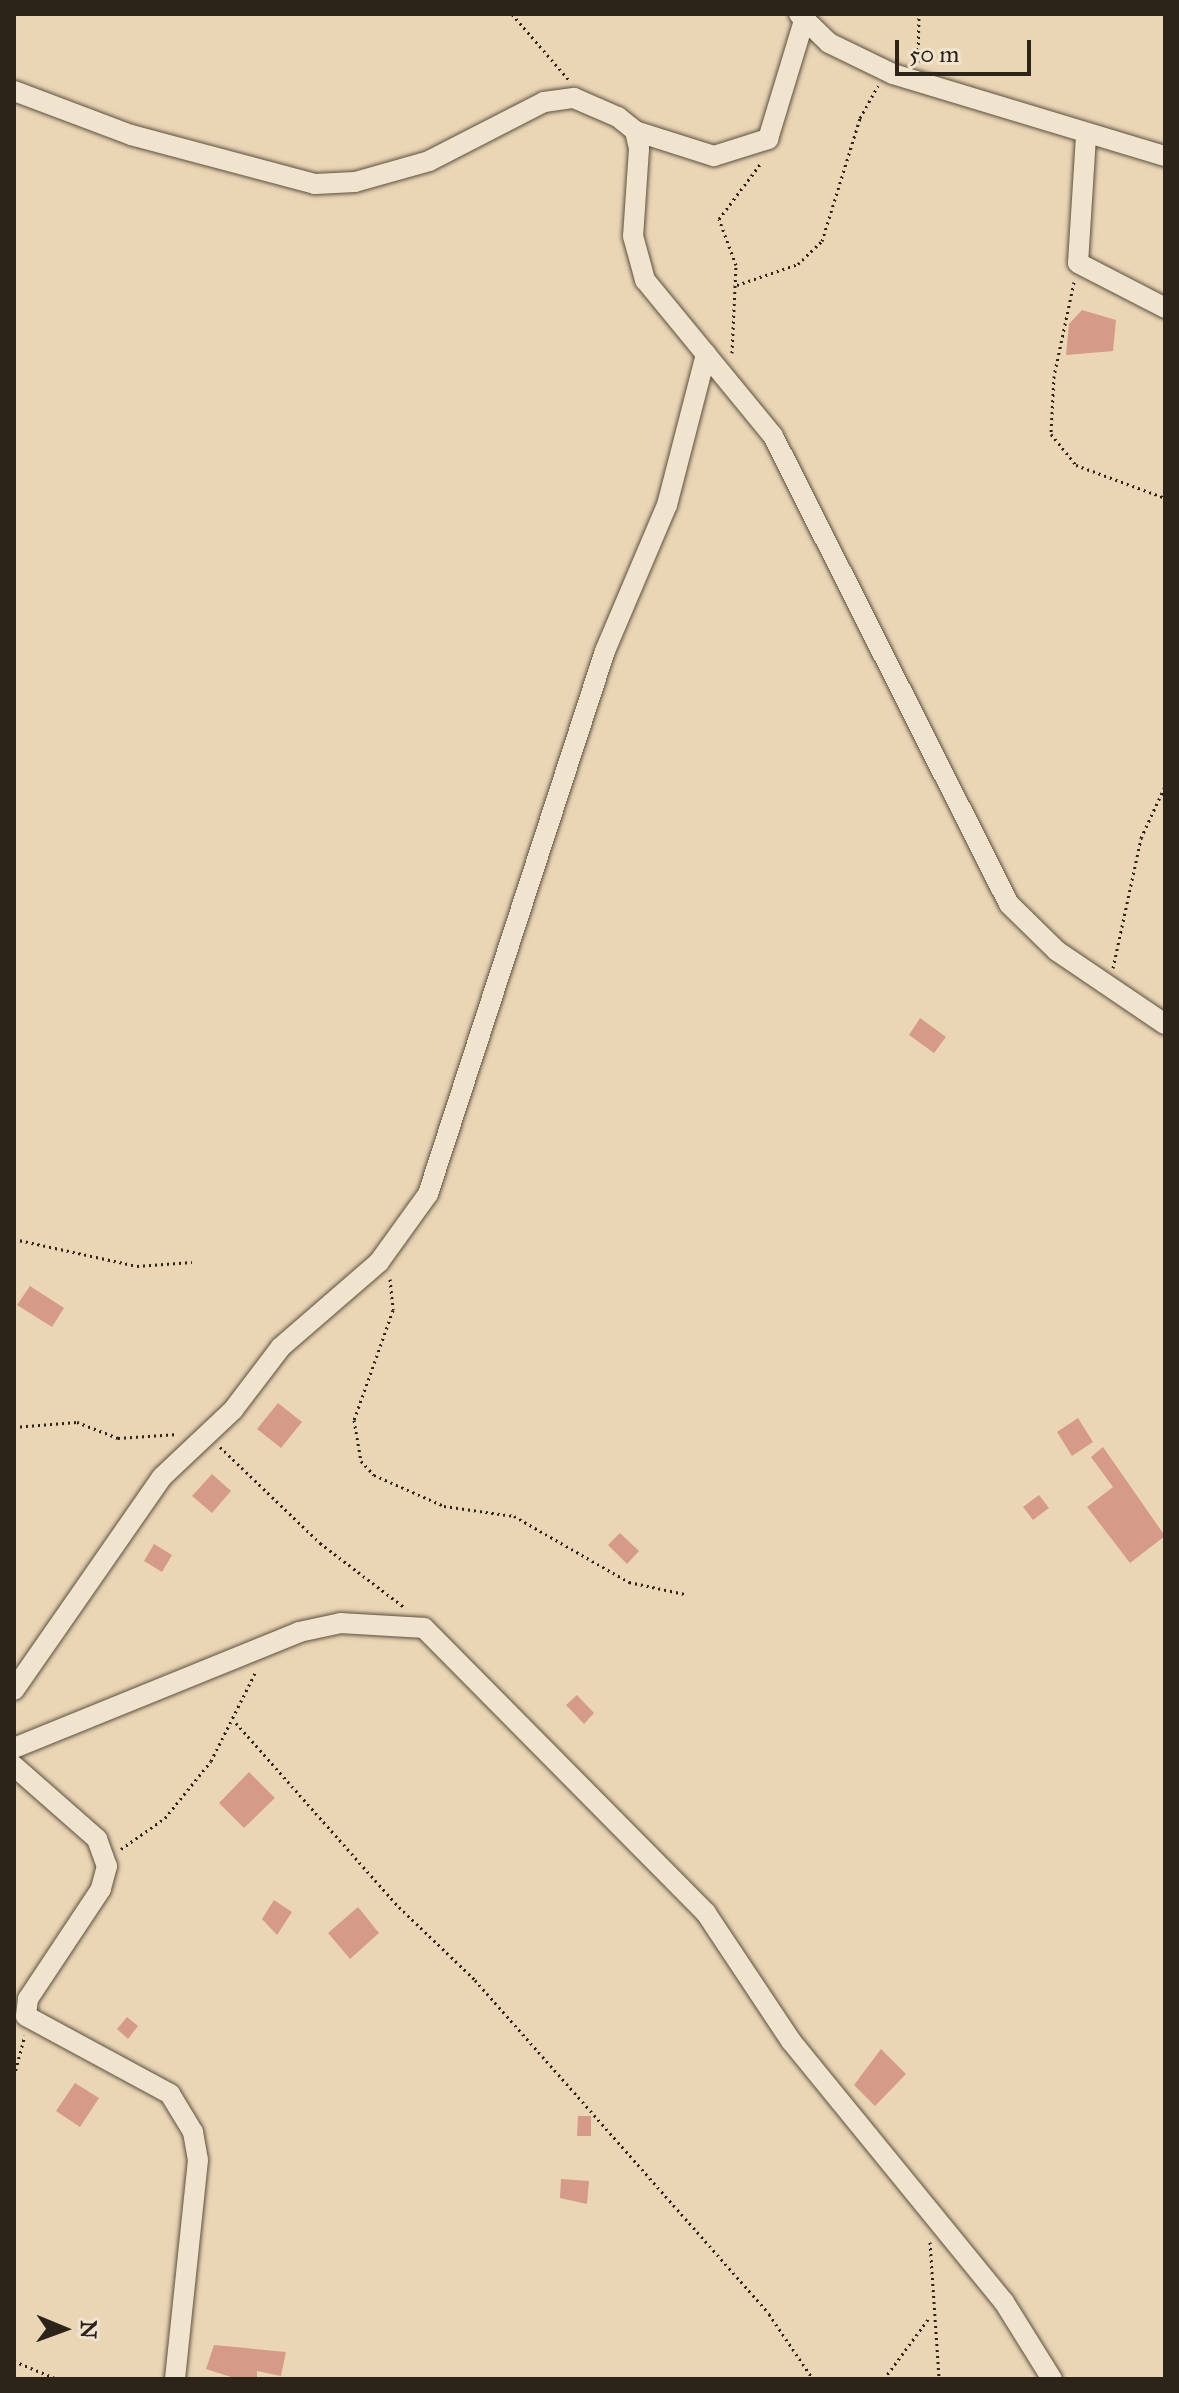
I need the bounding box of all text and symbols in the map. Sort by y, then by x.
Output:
scale bar [899,24,1035,74]
text: 50 m [909,39,959,69]
north arrow [24,2289,104,2369]
text: N [75,2320,102,2339]

